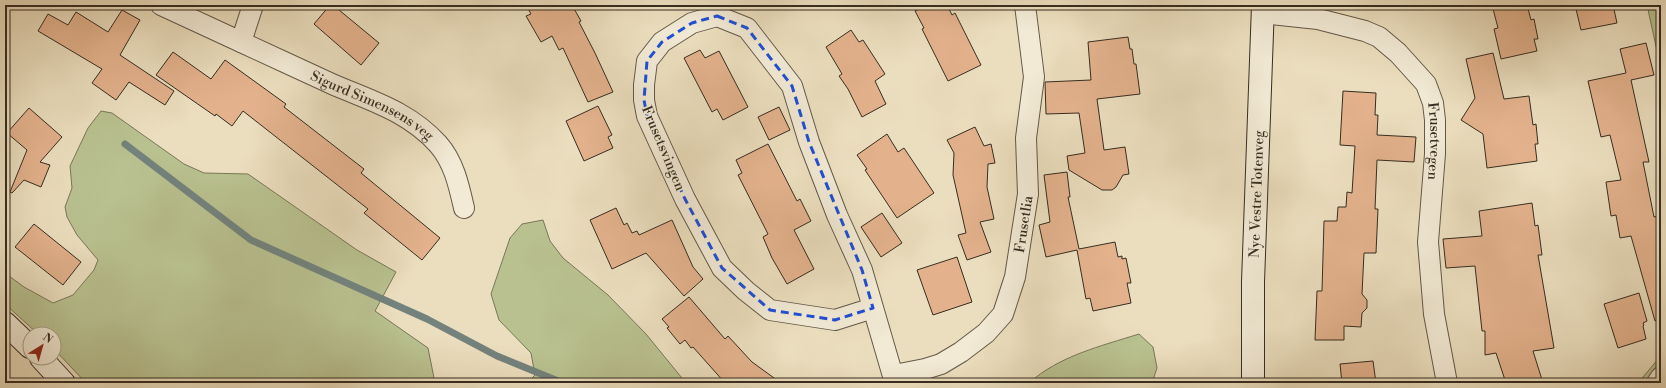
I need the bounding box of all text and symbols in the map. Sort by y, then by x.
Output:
street label: Sigurd Simensens veg [307,67,438,145]
street label: Frusetvegen [1423,101,1443,181]
street label: Frusetsvingen [637,103,689,194]
street label: Nye Vestre Totenveg [1246,129,1268,258]
street label: Frusetlia [1011,193,1038,254]
north arrow [22,326,62,366]
text: N [40,331,55,347]

